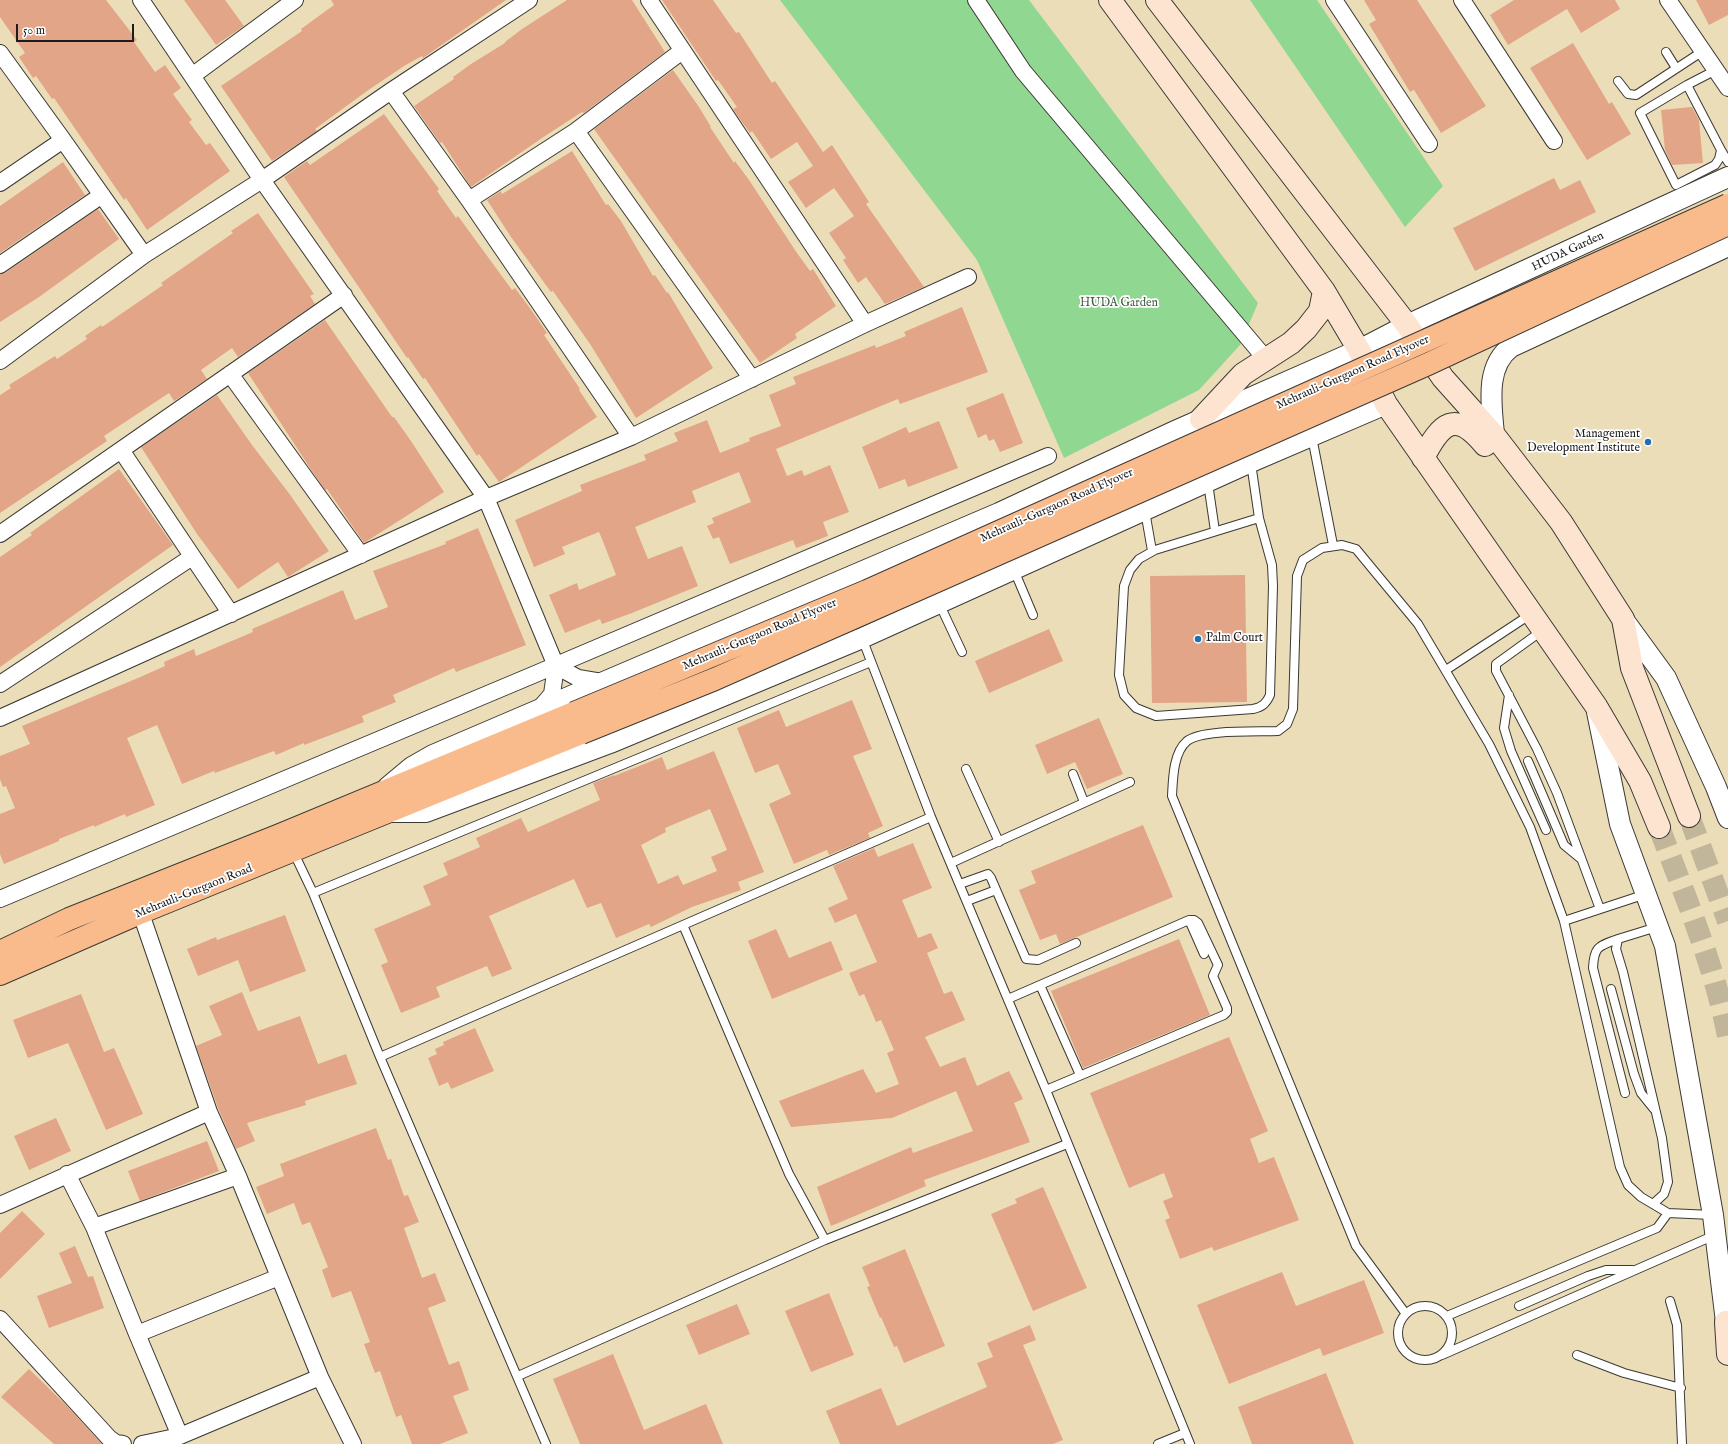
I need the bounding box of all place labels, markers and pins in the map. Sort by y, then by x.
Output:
place label: Management Development Institute [1527,428,1640,456]
marker: Management Development Institute [1643,437,1653,447]
place label: Palm Court [1206,632,1263,646]
marker: Palm Court [1193,634,1203,644]

